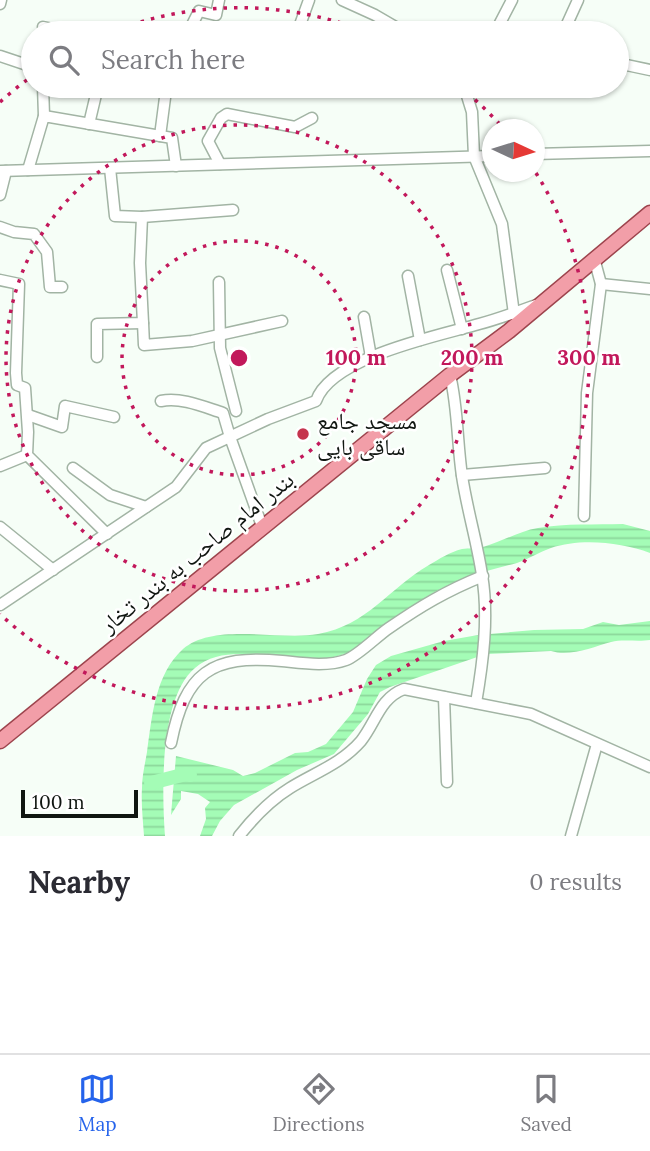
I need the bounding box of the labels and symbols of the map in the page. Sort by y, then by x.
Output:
north arrow [482,119,545,182]
text: 100 m [326,344,386,371]
text: 200 m [441,344,503,371]
text: 300 m [557,344,621,371]
centre of rings [227,346,251,370]
place label: مسجد جامع ساقی بایی [317,406,417,461]
marker: مسجد جامع ساقی بایی [295,426,311,442]
street label: بندر امام صاحب به بندر تخار [93,465,301,641]
scale bar [21,787,138,819]

